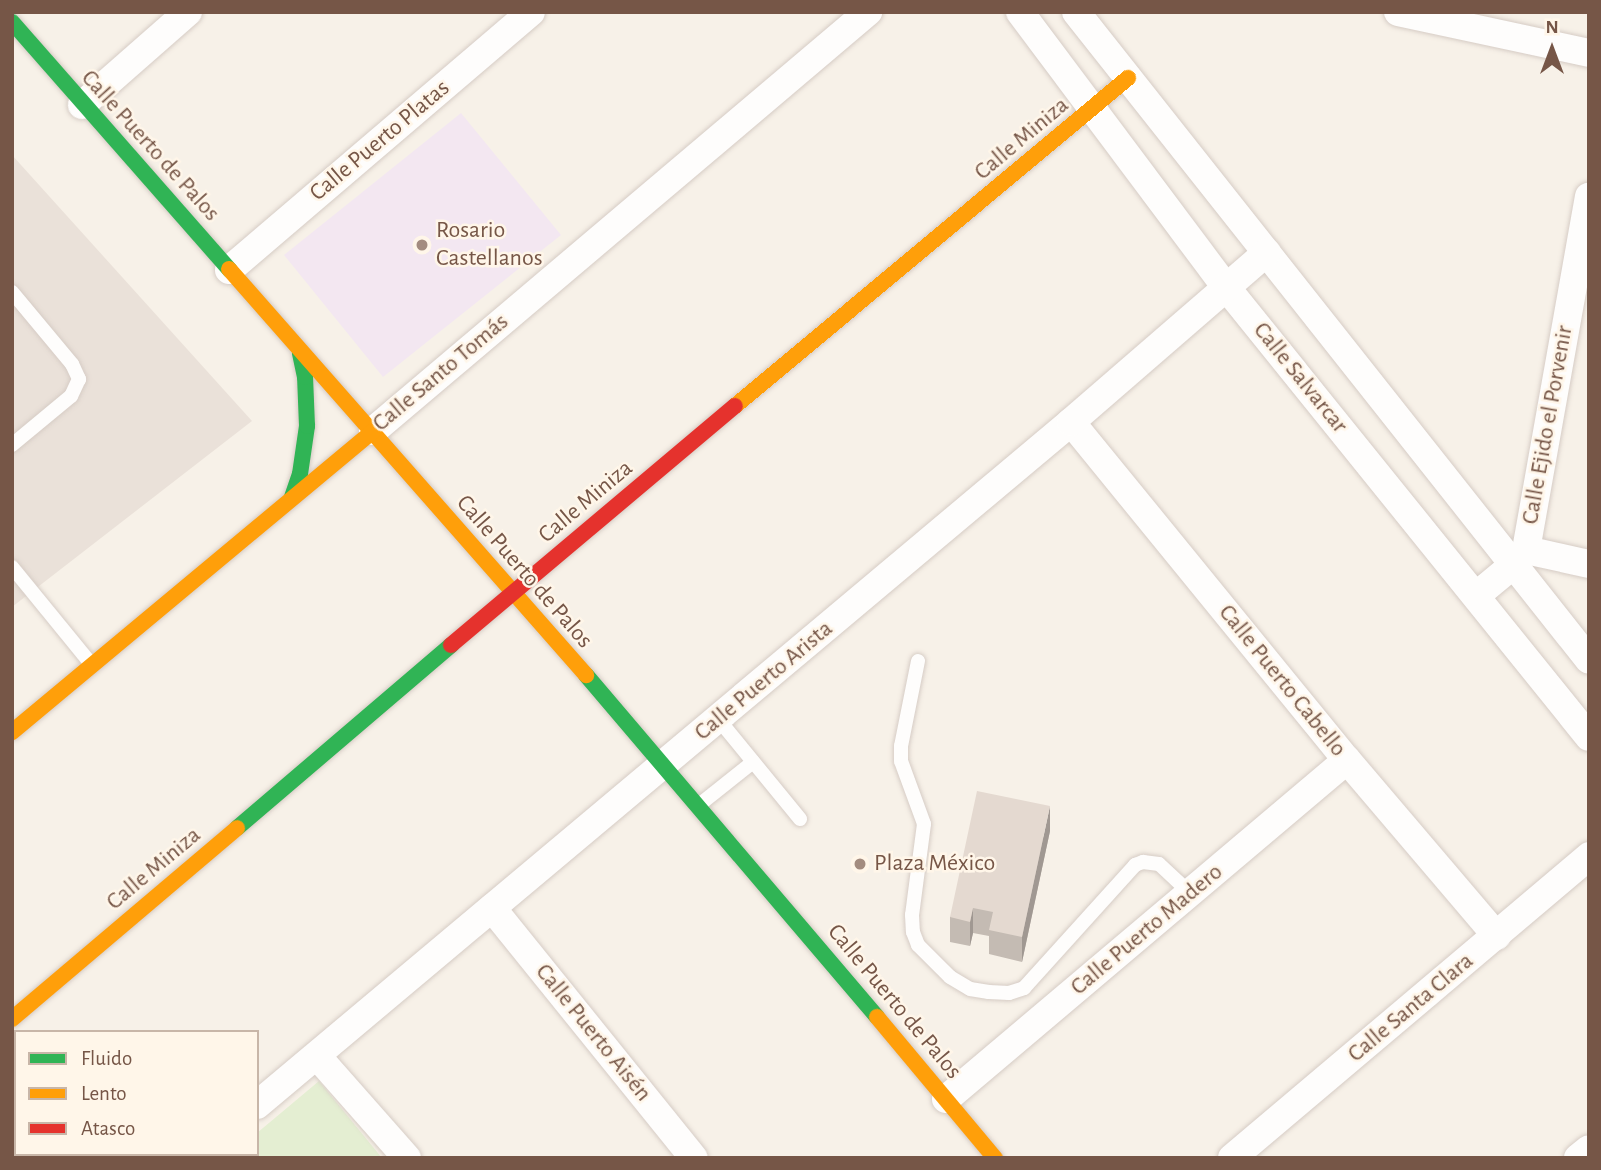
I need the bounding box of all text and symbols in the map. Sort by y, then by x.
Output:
north arrow [1517,14,1587,84]
text: N [1545,18,1559,37]
street label: Calle Puerto de Palos [75,64,225,228]
street label: Calle Puerto Platas [304,74,456,208]
street label: Calle Miniza [969,91,1075,187]
place label: Rosario Castellanos [436,217,543,273]
marker: Rosario Castellanos [414,237,430,253]
street label: Calle Santo Tomás [367,308,515,438]
street label: Calle Salvarcar [1247,317,1353,439]
street label: Calle Ejido el Porvenir [1516,323,1580,527]
street label: Calle Miniza [533,454,639,550]
street label: Calle Puerto de Palos [450,489,598,655]
street label: Calle Puerto Cabello [1212,599,1352,763]
street label: Calle Puerto Arista [689,615,839,747]
street label: Calle Miniza [101,821,207,917]
place label: Plaza México [874,850,995,878]
marker: Plaza México [852,856,868,872]
street label: Calle Puerto Madero [1065,858,1229,1002]
street label: Calle Puerto de Palos [821,919,967,1085]
street label: Calle Santa Clara [1342,947,1480,1069]
street label: Calle Puerto Aisén [529,958,657,1108]
legend [14,1030,259,1156]
text: Fluido [81,1048,132,1069]
text: Lento [81,1083,127,1104]
text: Atasco [81,1118,135,1139]

